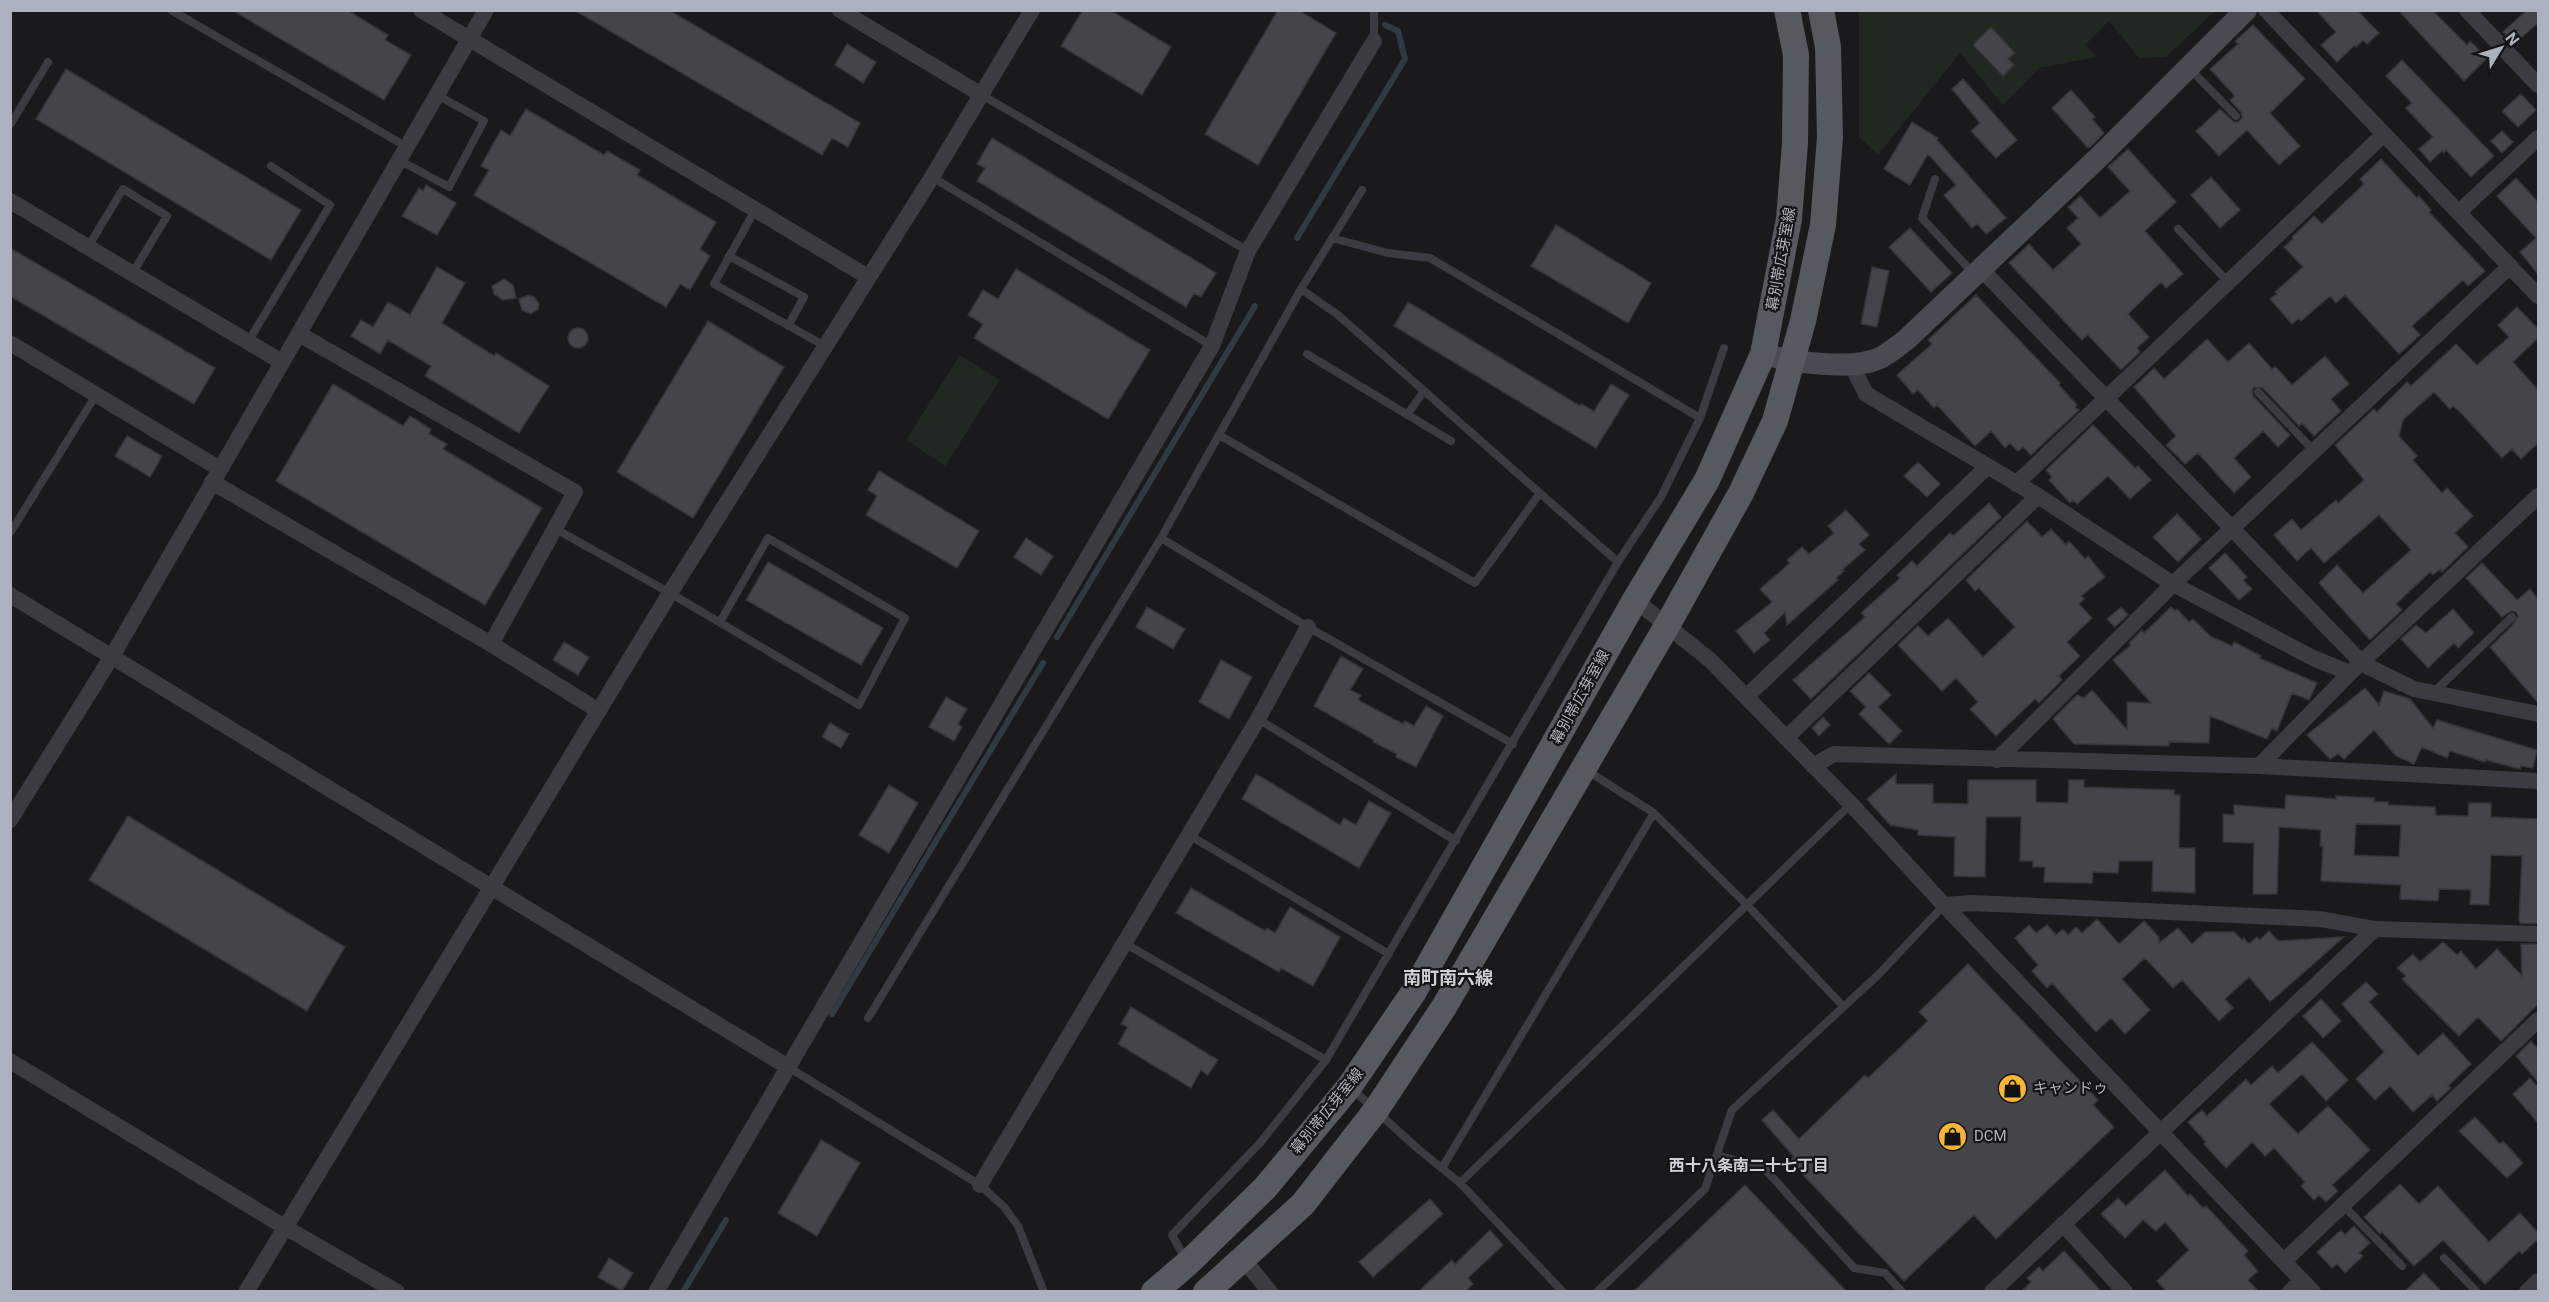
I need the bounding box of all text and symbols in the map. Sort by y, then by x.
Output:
north arrow [2471,18,2531,78]
text: N [2501,29,2523,49]
street label: 幕別帯広芽室線 [1763,206,1799,312]
street label: 幕別帯広芽室線 [1547,647,1613,747]
district label: 南町南六線 [1403,967,1493,988]
street label: 幕別帯広芽室線 [1287,1065,1367,1157]
shop icon: キャンドゥ [1996,1072,2028,1104]
place label: キャンドゥ [2033,1079,2108,1097]
shop icon: DCM [1937,1120,1969,1152]
place label: DCM [1974,1127,2007,1145]
district label: 西十八条南二十七丁目 [1669,1156,1829,1175]

